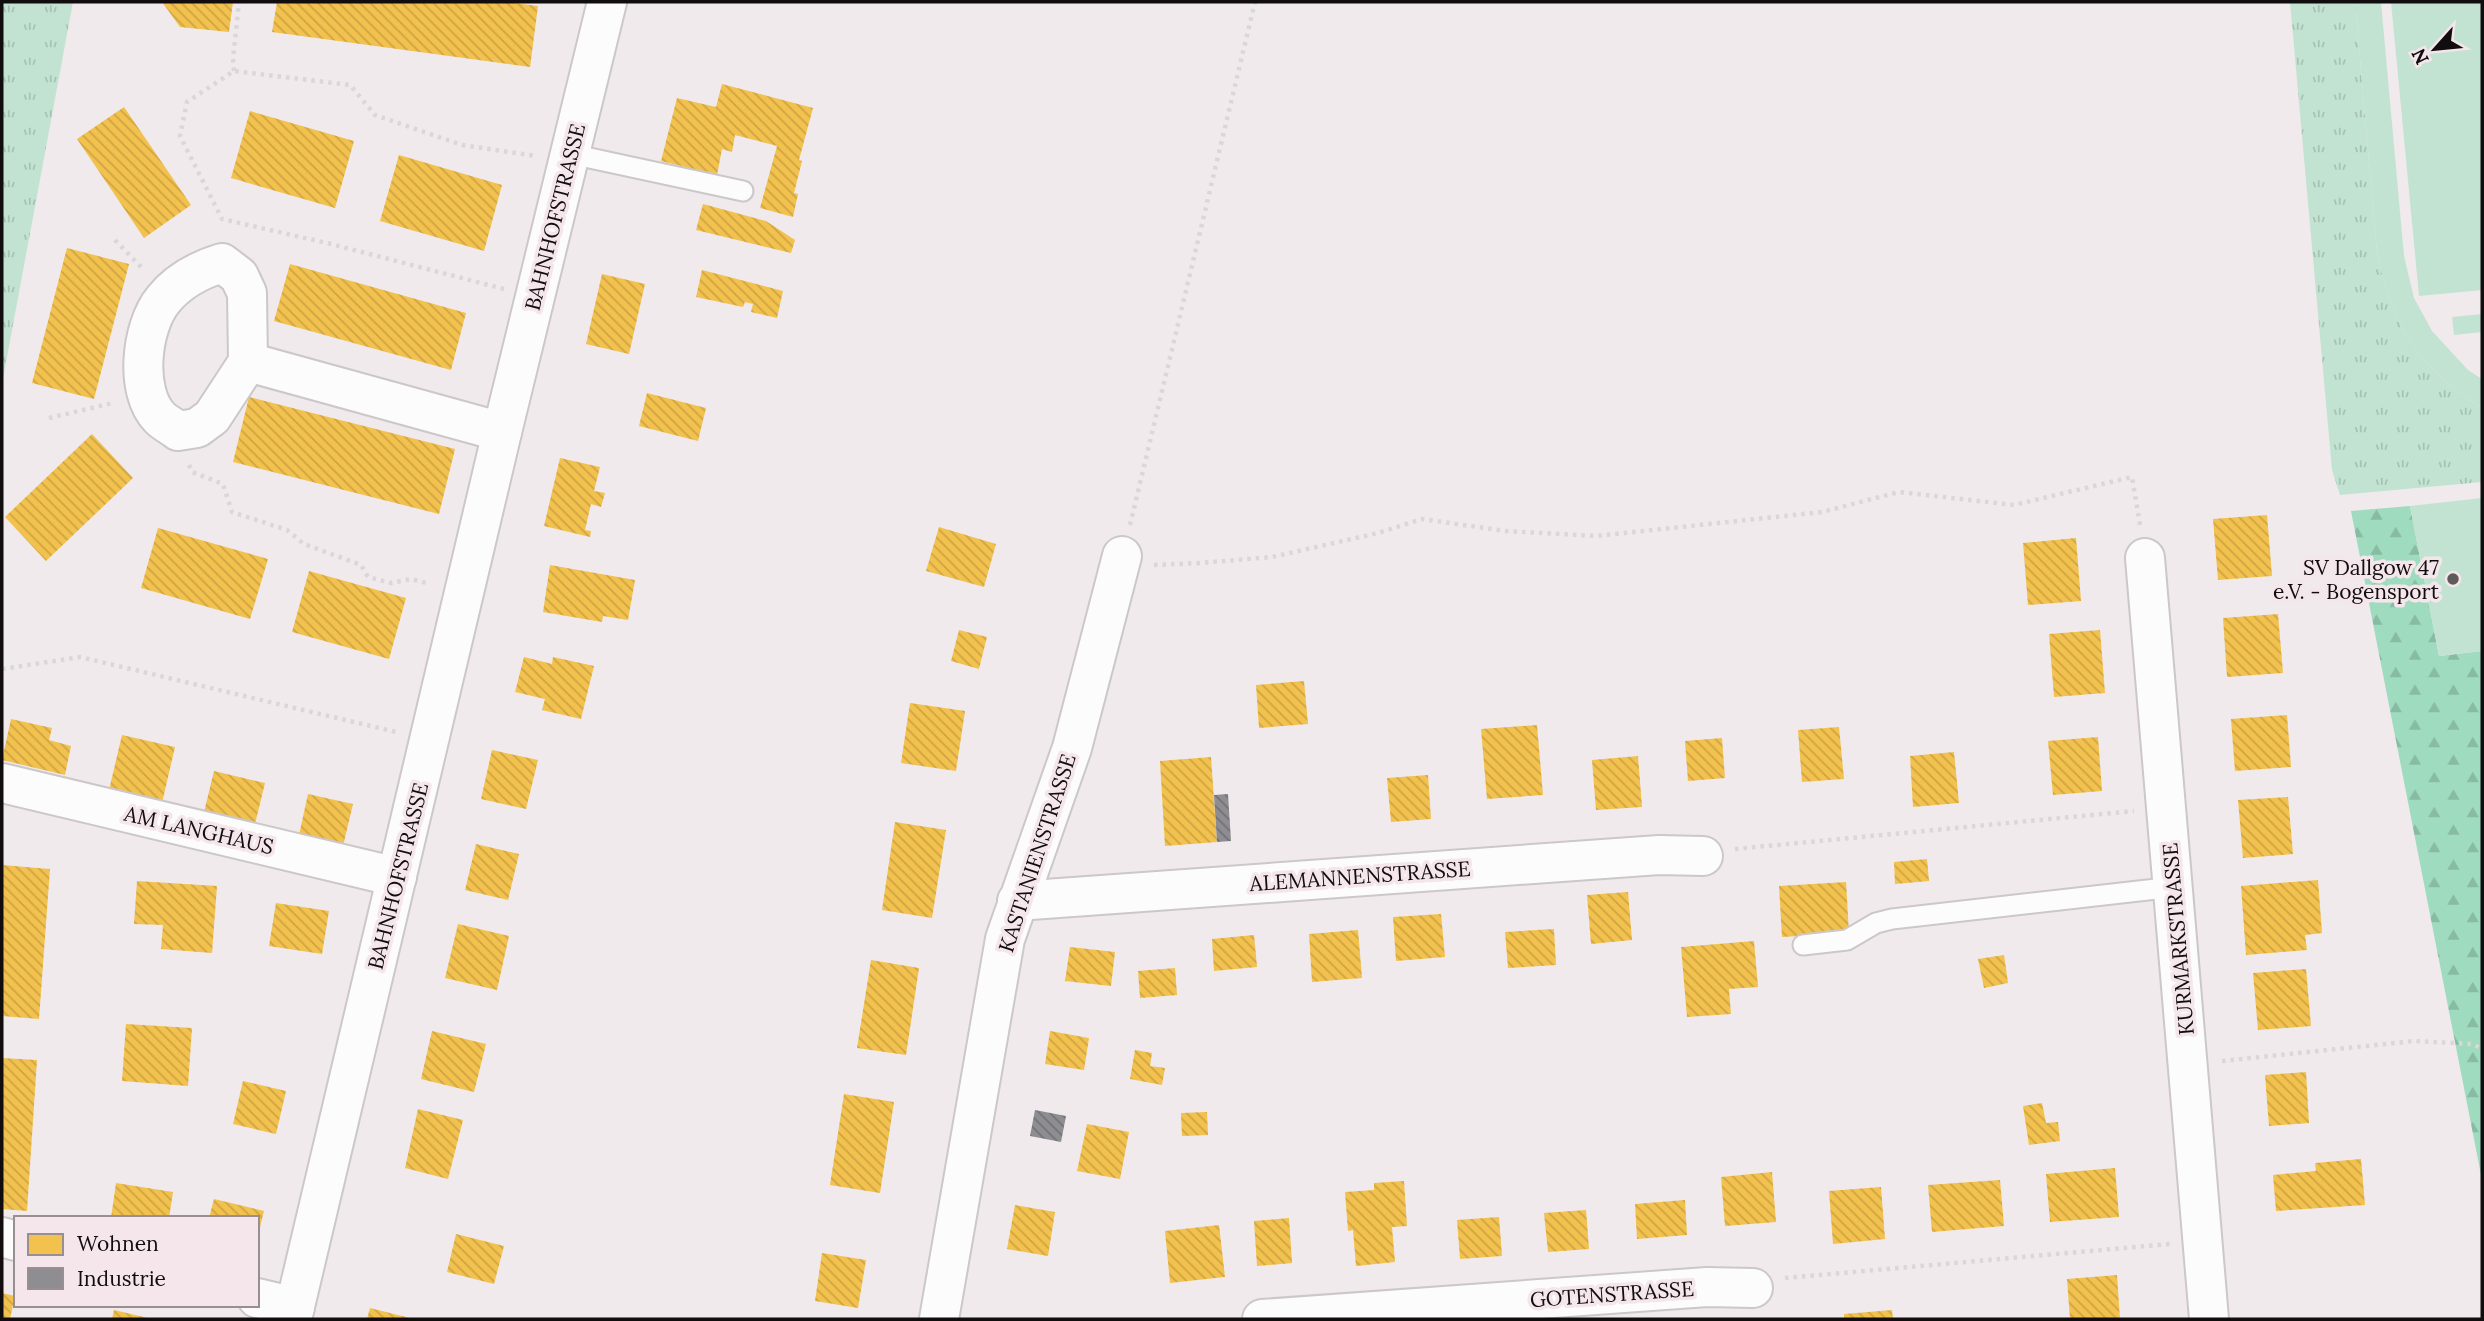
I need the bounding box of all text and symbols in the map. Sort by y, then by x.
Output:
north arrow [2400,14,2470,84]
text: N [2406,44,2434,69]
street label: BAHNHOFSTRASSE [519,121,591,313]
place label: SV Dallgow 47 e.V. - Bogensport [2273,554,2440,605]
marker: SV Dallgow 47 e.V. - Bogensport [2445,571,2461,587]
street label: KASTANIENSTRASSE [992,750,1082,956]
street label: BAHNHOFSTRASSE [362,780,434,972]
street label: AM LANGHAUS [121,799,276,860]
street label: KURMARKSTRASSE [2156,842,2200,1036]
street label: ALEMANNENSTRASSE [1248,855,1471,897]
legend [14,1216,259,1307]
text: Wohnen [77,1230,159,1257]
text: Industrie [77,1265,166,1292]
street label: GOTENSTRASSE [1529,1275,1695,1313]

